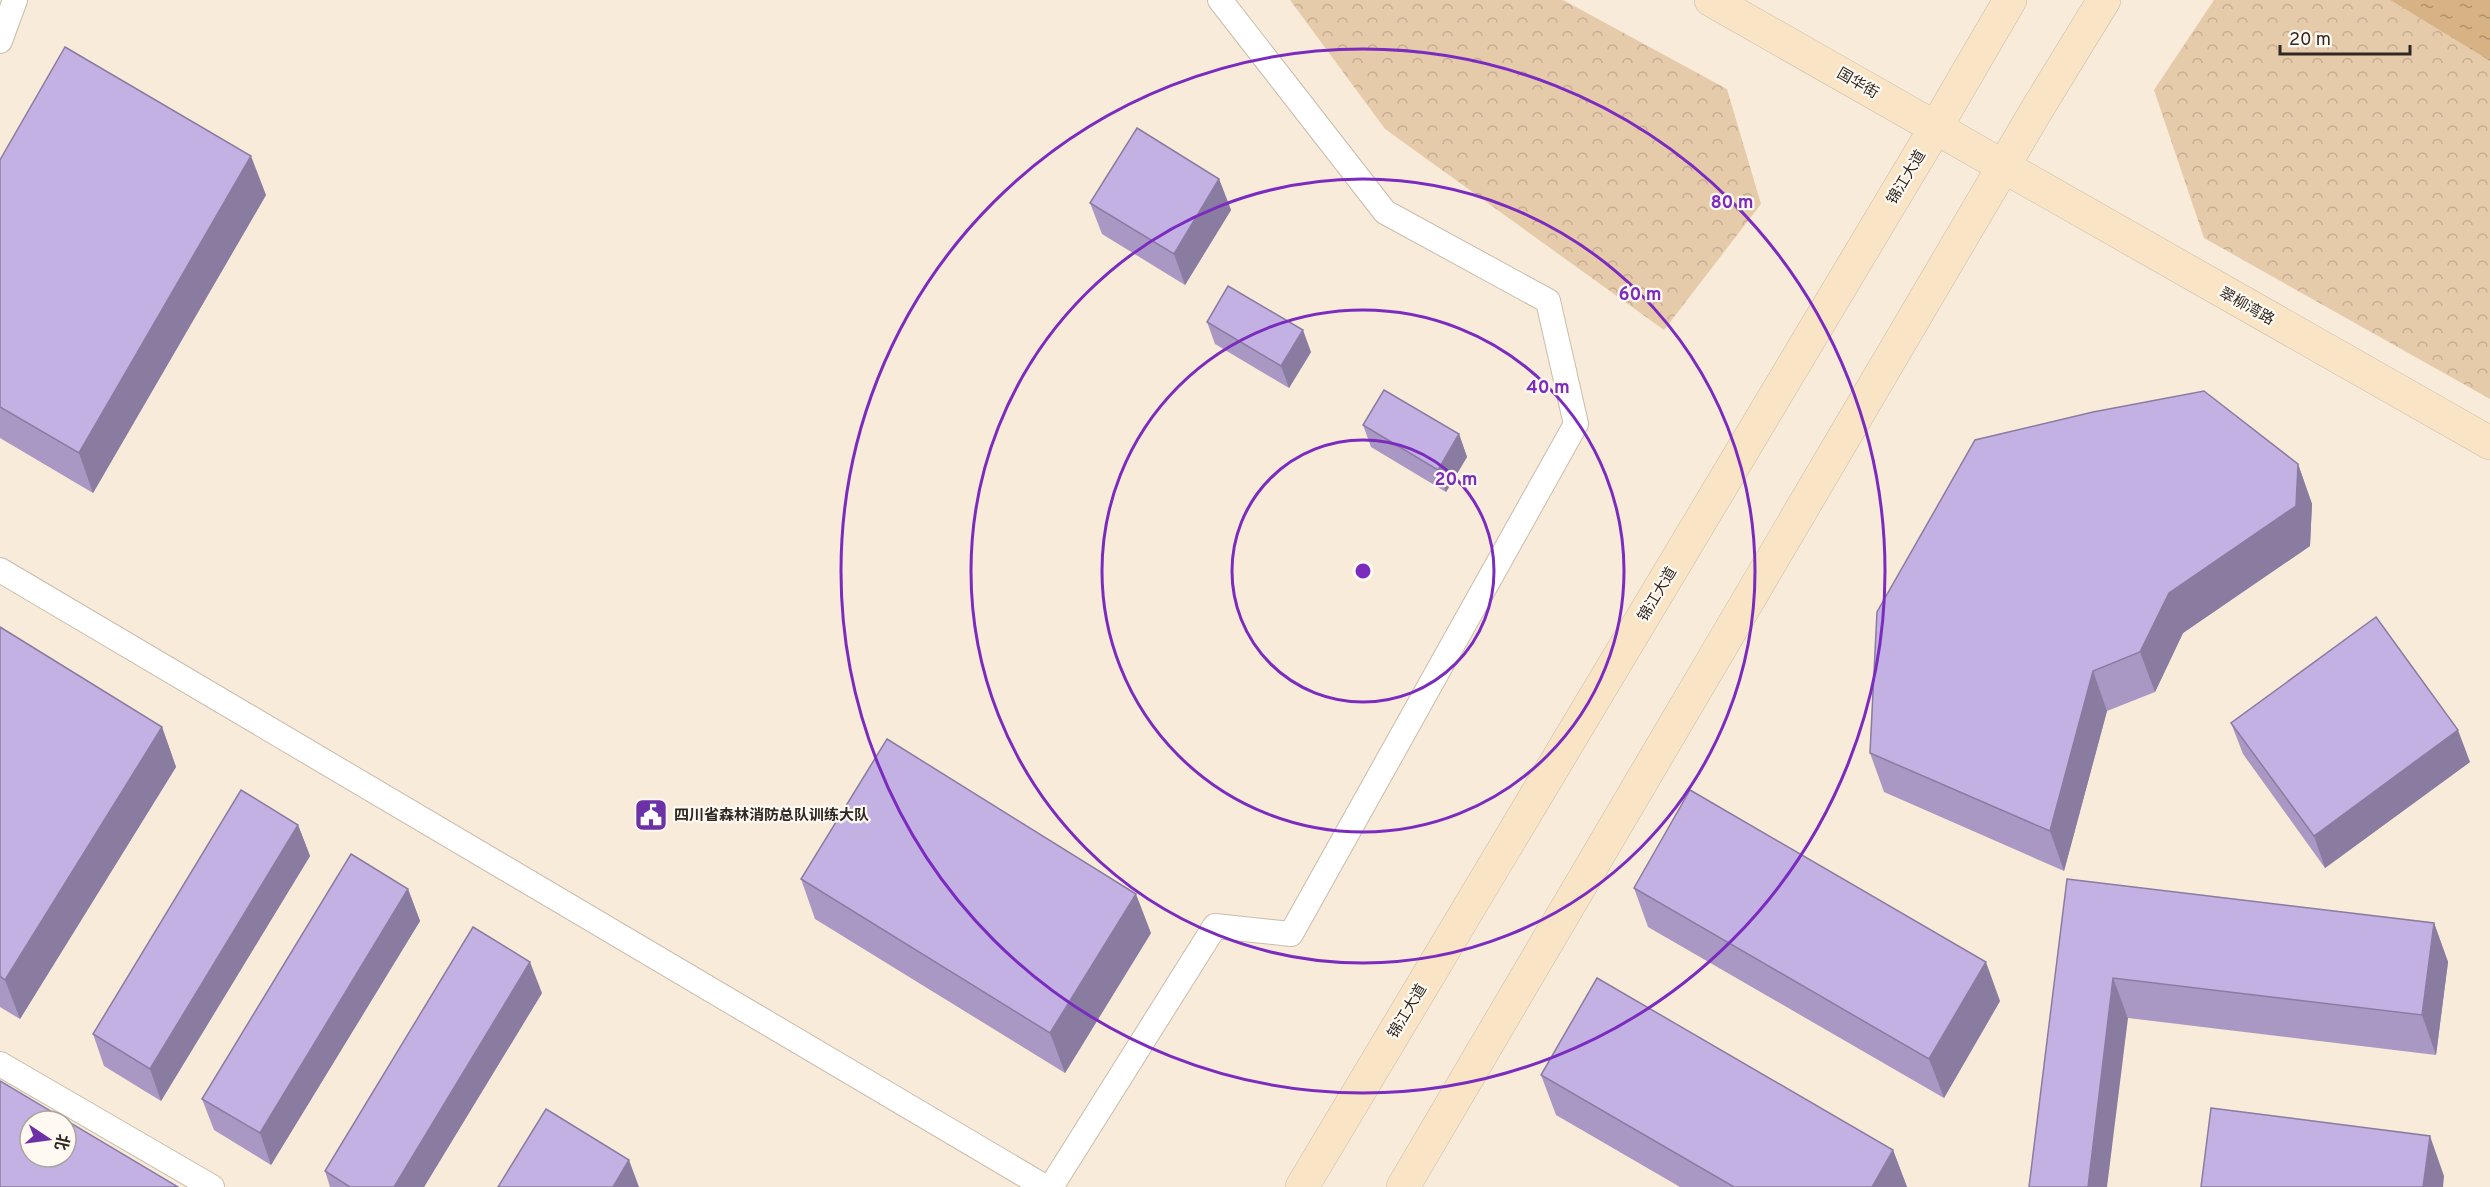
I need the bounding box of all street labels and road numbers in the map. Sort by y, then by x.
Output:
street label: 国华街 [1833,64,1882,104]
street label: 锦江大道 [1884,147,1931,208]
street label: 翠柳湾路 [2215,284,2277,330]
street label: 锦江大道 [1635,564,1682,625]
street label: 锦江大道 [1385,981,1432,1042]

